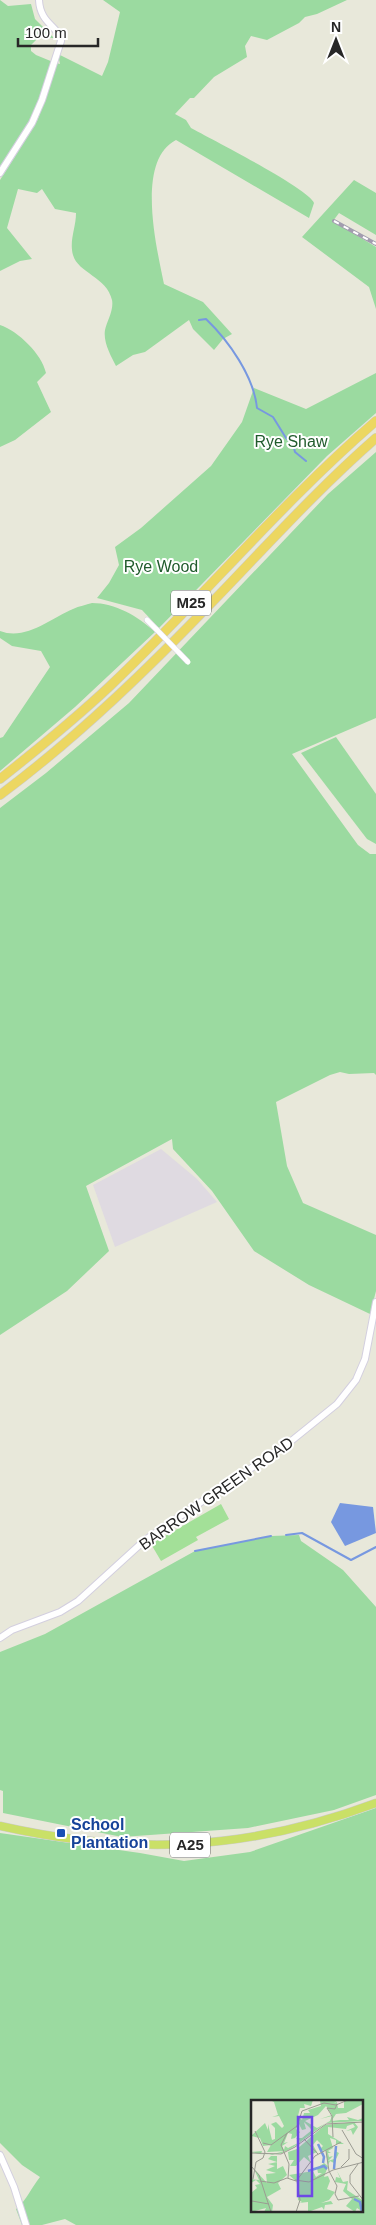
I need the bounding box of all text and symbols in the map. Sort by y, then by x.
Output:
scale bar [18,15,98,47]
north arrow [311,15,361,65]
text: N [331,19,341,35]
text: 100 m [25,24,67,41]
park label: Rye Shaw [255,433,328,450]
park label: Rye Wood [124,558,198,575]
road number: M25 [171,590,211,616]
street label: BARROW GREEN ROAD [136,1434,297,1553]
place label: School Plantation [71,1816,148,1851]
marker: School Plantation [55,1827,67,1839]
road number: A25 [170,1832,210,1858]
inset map [251,2100,364,2212]

